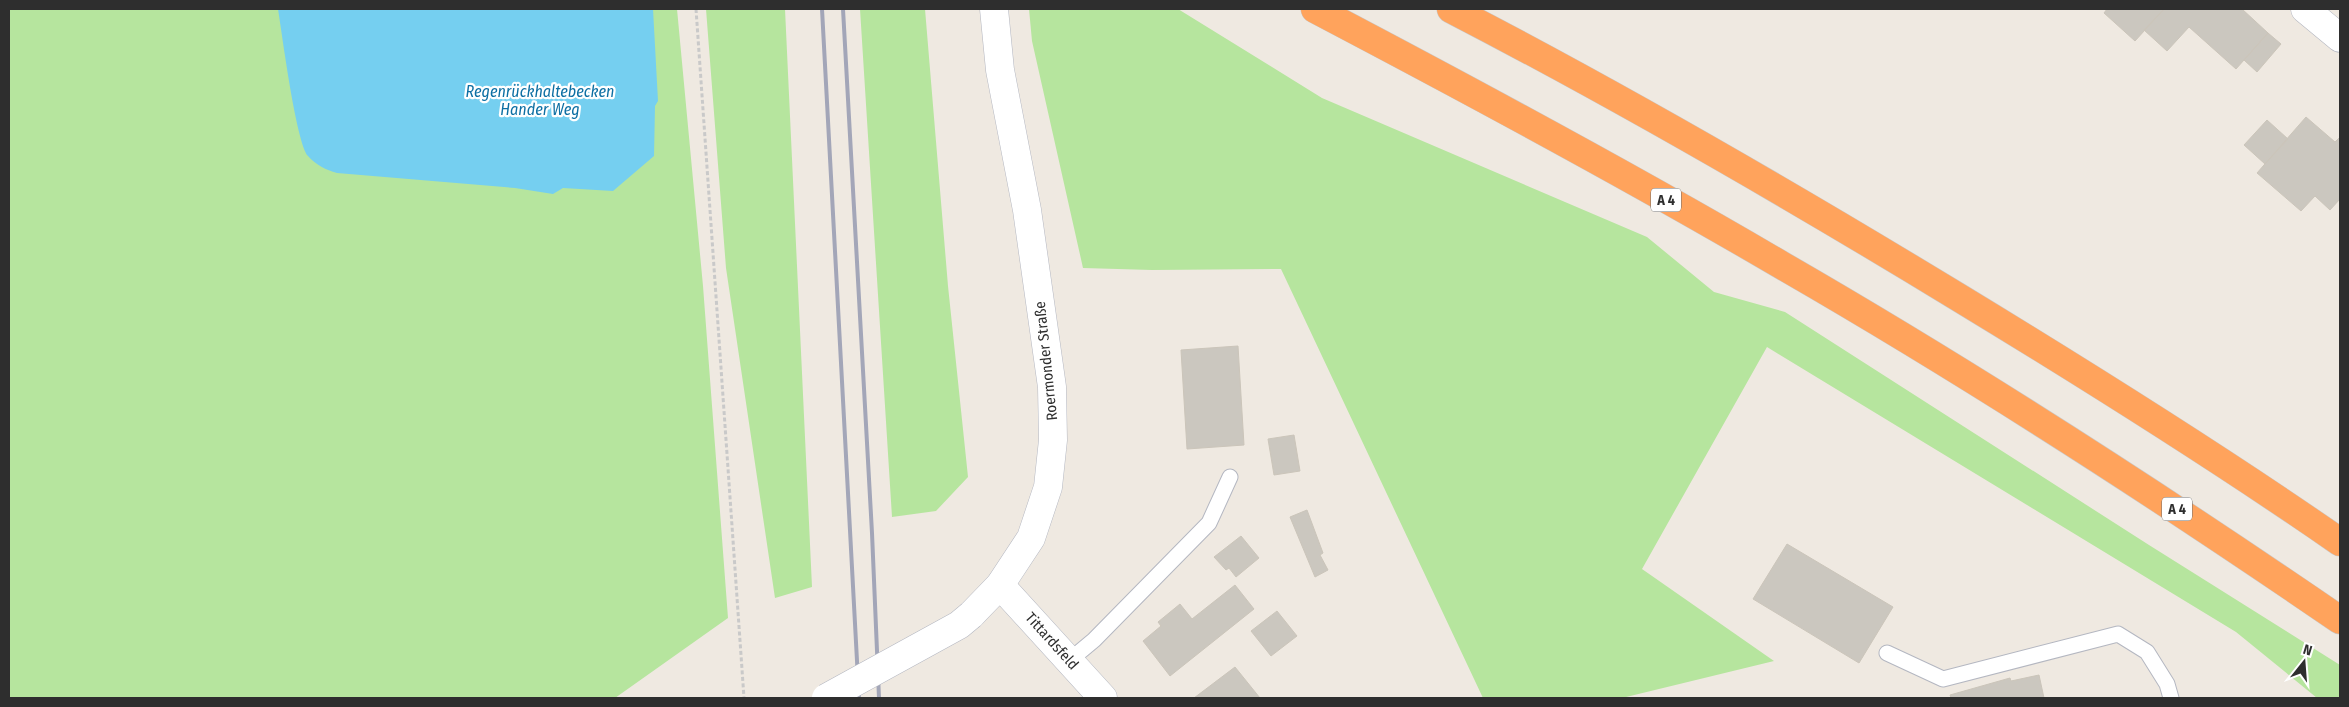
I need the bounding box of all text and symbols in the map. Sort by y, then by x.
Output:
water label: Regenrückhaltebecken Hander Weg [466,82,614,119]
road number: A 4 [1651,188,1681,212]
street label: Roermonder Straße [1031,300,1061,422]
road number: A 4 [2162,498,2192,520]
street label: Tittardsfeld [1022,609,1082,673]
north arrow [2279,637,2329,687]
text: N [2301,641,2314,659]

